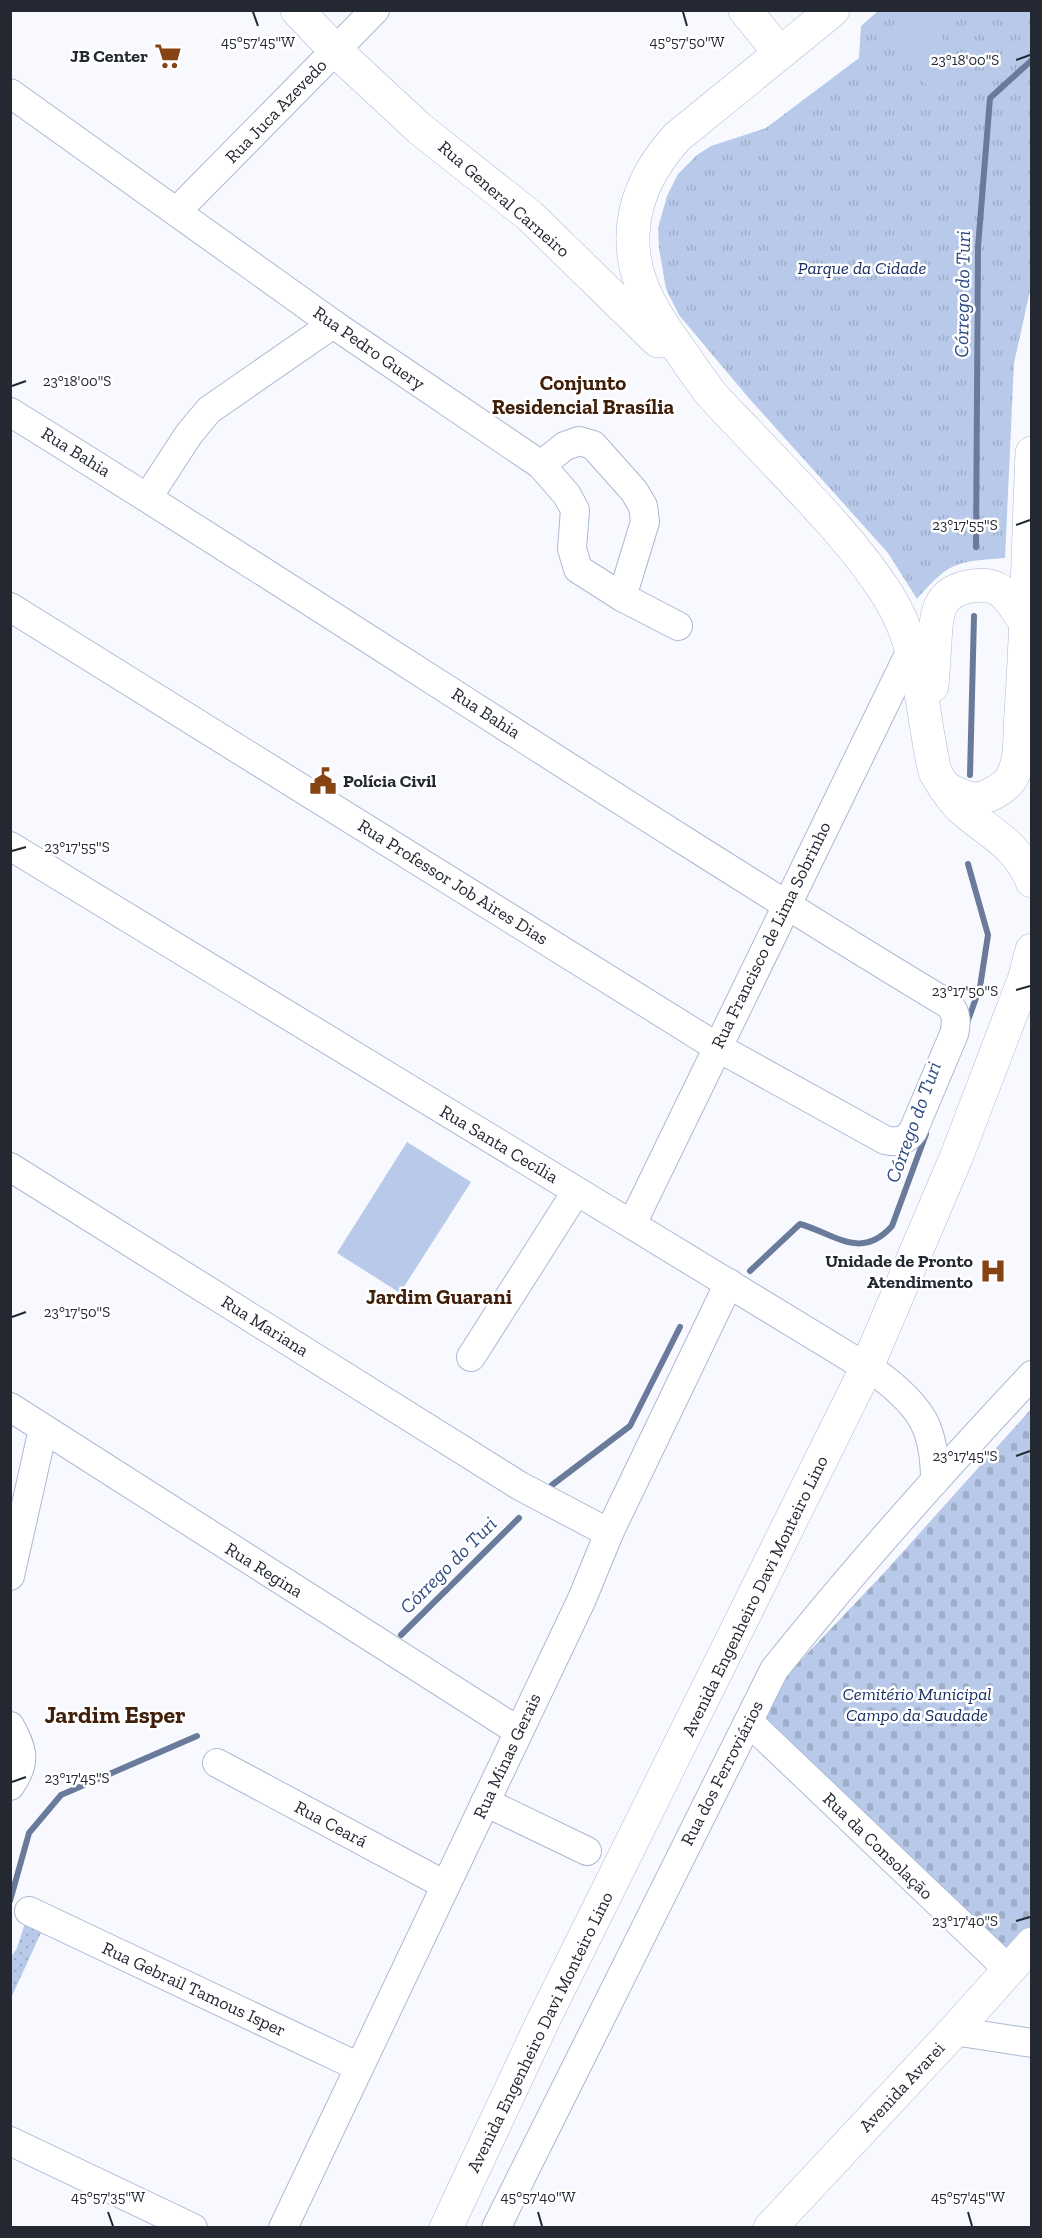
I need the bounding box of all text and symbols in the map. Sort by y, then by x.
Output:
text: 45°57'45"W [221,33,295,51]
text: 45°57'50"W [649,33,725,51]
supermarket icon: JB Center [153,41,183,71]
place label: JB Center [70,45,148,67]
text: 23°18'00"S [931,51,999,69]
street label: Rua Juca Azevedo [221,54,331,168]
street label: Rua General Carneiro [434,136,574,262]
water label: Córrego do Turi [949,230,975,358]
park label: Parque da Cidade [798,257,927,279]
street label: Rua Pedro Guery [309,301,430,395]
district label: Conjunto Residencial Brasília [492,370,675,419]
text: 23°18'00"S [43,372,111,390]
street label: Rua Bahia [37,422,115,482]
text: 23°17'55"S [932,516,998,534]
street label: Rua Bahia [448,683,525,743]
public building icon: Polícia Civil [308,766,338,796]
place label: Polícia Civil [343,770,436,792]
street label: Rua Professor Job Aires Dias [354,814,552,950]
street label: Rua Francisco de Lima Sobrinho [706,818,836,1052]
text: 23°17'55"S [44,838,110,856]
text: 23°17'50"S [932,982,998,1000]
water label: Córrego do Turi [880,1058,946,1186]
street label: Rua Santa Cecília [436,1100,562,1188]
place label: Unidade de Pronto Atendimento [825,1250,974,1293]
hospital icon: Unidade de Pronto Atendimento [978,1256,1008,1286]
district label: Jardim Guarani [366,1284,512,1309]
street label: Rua Mariana [217,1291,313,1362]
text: 23°17'50"S [44,1303,110,1321]
text: 23°17'45"S [932,1447,998,1465]
street label: Avenida Engenheiro Davi Monteiro Lino [677,1452,833,1740]
water label: Córrego do Turi [395,1512,501,1618]
street label: Rua Regina [221,1538,307,1603]
park label: Cemitério Municipal Campo da Saudade [842,1683,992,1726]
street label: Rua Minas Gerais [468,1690,546,1822]
street label: Rua dos Ferroviários [676,1697,768,1849]
district label: Jardim Esper [44,1700,186,1729]
text: 23°17'45"S [44,1769,110,1787]
street label: Rua da Consolação [818,1788,938,1904]
street label: Rua Ceará [291,1796,371,1852]
street label: Avenida Engenheiro Davi Monteiro Lino [462,1888,618,2176]
text: 23°17'40"S [932,1912,998,1930]
street label: Rua Gebrail Tamous Isper [99,1937,289,2041]
street label: Avenida Avarei [855,2037,949,2137]
text: 45°57'35"W [71,2188,145,2206]
text: 45°57'40"W [500,2188,576,2206]
text: 45°57'45"W [931,2188,1005,2206]

